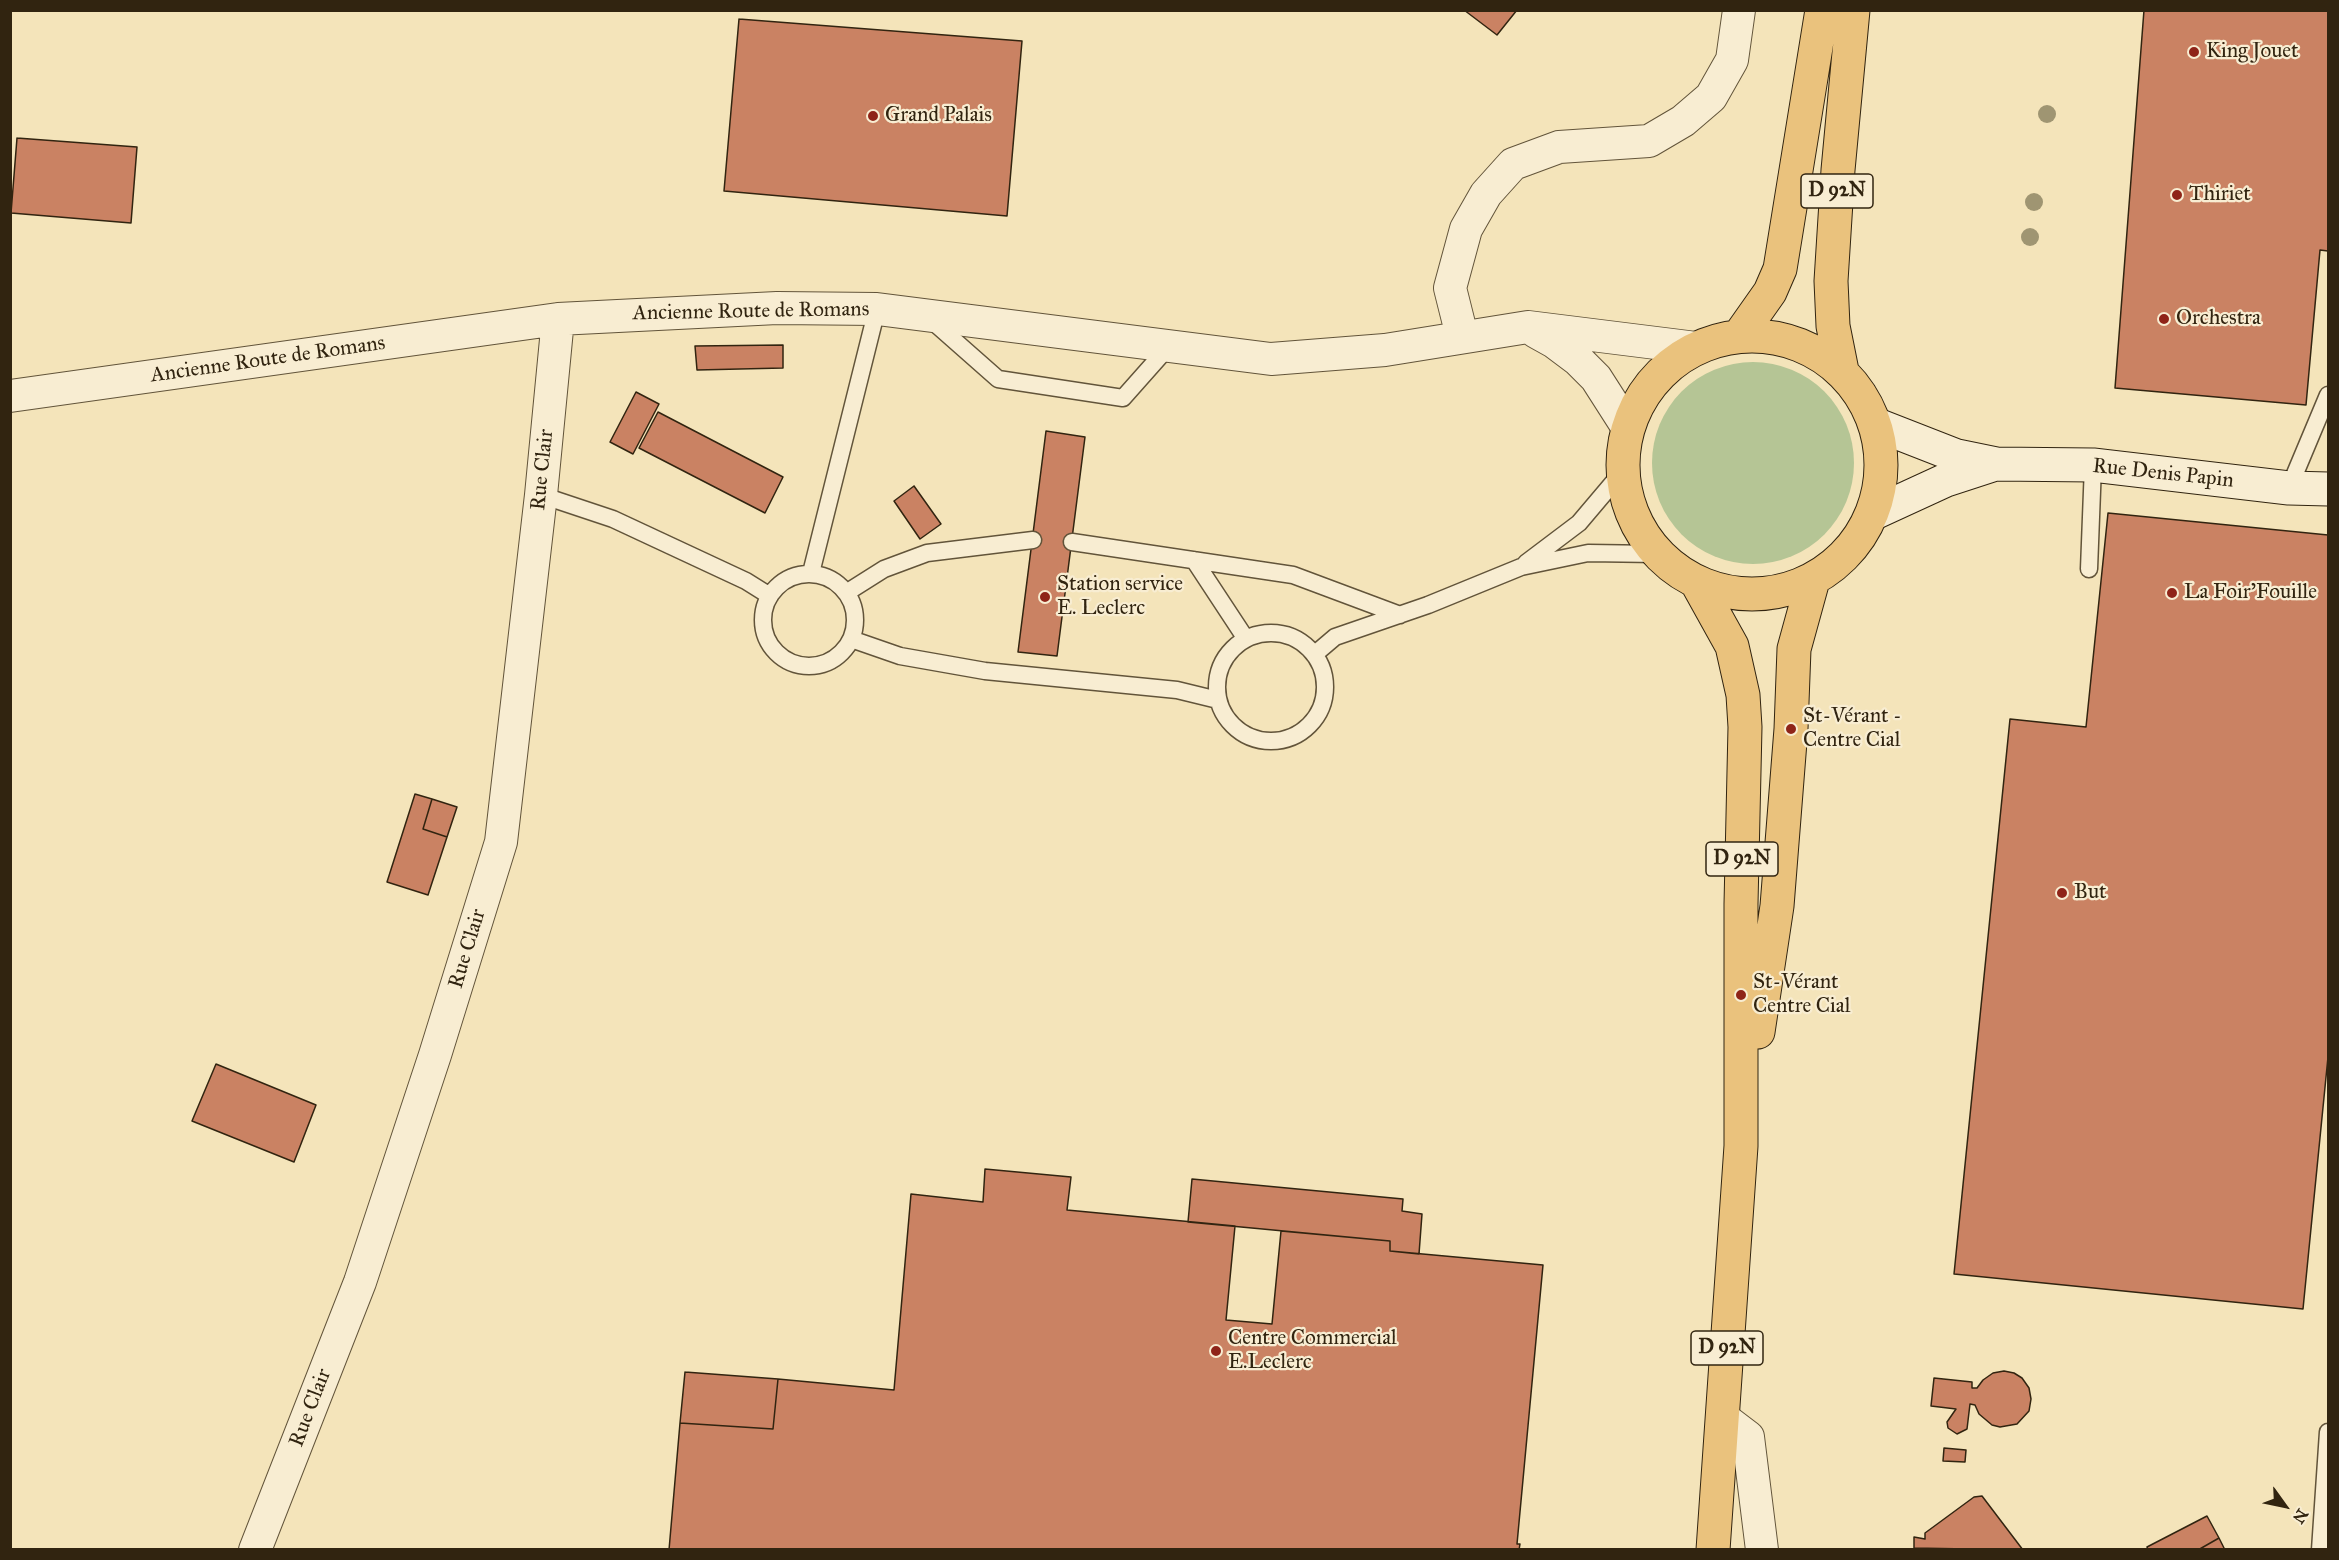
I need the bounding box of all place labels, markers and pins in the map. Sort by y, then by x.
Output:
place label: King Jouet [2206,39,2299,65]
marker: King Jouet [2187,45,2201,59]
place label: Grand Palais [885,103,992,129]
marker: Grand Palais [866,109,880,123]
place label: Thiriet [2189,182,2251,208]
marker: Thiriet [2170,188,2184,202]
place label: Orchestra [2176,306,2261,332]
marker: Orchestra [2157,312,2171,326]
place label: Station service E. Leclerc [1057,572,1183,622]
place label: La Foir'Fouille [2184,580,2317,606]
marker: La Foir'Fouille [2165,586,2179,600]
marker: Station service E. Leclerc [1038,590,1052,604]
place label: St-Vérant - Centre Cial [1803,704,1902,754]
marker: St-Vérant - Centre Cial [1784,722,1798,736]
place label: But [2074,880,2107,906]
marker: But [2055,886,2069,900]
place label: St-Vérant Centre Cial [1753,970,1850,1020]
marker: St-Vérant Centre Cial [1734,988,1748,1002]
place label: Centre Commercial E.Leclerc [1228,1326,1397,1376]
marker: Centre Commercial E.Leclerc [1209,1344,1223,1358]

